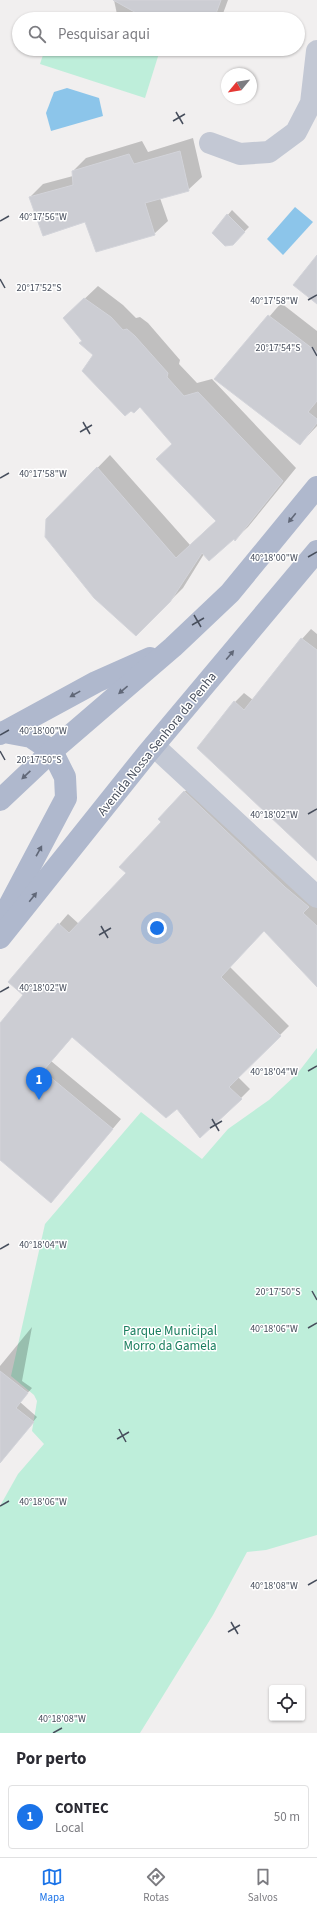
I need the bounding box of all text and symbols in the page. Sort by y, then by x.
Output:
search box [12,12,305,56]
icon: search [26,23,48,45]
text: Pesquisar aqui [58,24,150,45]
north arrow [221,68,257,104]
text: 40°17'56"W [19,210,67,224]
text: 20°17'52"S [16,281,62,295]
text: 40°17'58"W [250,294,298,308]
text: 20°17'54"S [255,341,301,355]
text: 40°17'58"W [19,467,67,481]
one-way arrow [288,512,297,523]
text: 40°18'00"W [250,551,298,565]
one-way arrow [226,650,235,661]
street label: Avenida Nossa Senhora da Penha [93,668,221,820]
one-way arrow [118,685,128,694]
one-way arrow [69,691,80,697]
text: 40°18'00"W [19,724,67,738]
text: 20°17'50"S [16,753,62,767]
one-way arrow [21,770,31,780]
text: 40°18'02"W [250,808,298,822]
one-way arrow [35,845,42,857]
one-way arrow [29,891,37,902]
your location [147,918,167,938]
text: 40°18'02"W [19,981,67,995]
text: 40°18'04"W [250,1065,298,1079]
pin: 1 [26,1067,52,1100]
text: 40°18'04"W [19,1238,67,1252]
text: 20°17'50"S [255,1285,301,1299]
park label: Parque Municipal Morro da Gamela [123,1322,217,1355]
text: 40°18'06"W [250,1322,298,1336]
text: 40°18'06"W [19,1495,67,1509]
text: 40°18'08"W [250,1579,298,1593]
map controls [269,1685,305,1721]
button: locate [269,1685,305,1721]
text: 40°18'08"W [38,1712,86,1726]
text: Por perto [16,1747,86,1771]
text: CONTEC [55,1798,109,1819]
text: 1 [27,1808,33,1826]
text: 50 m [274,1808,300,1826]
text: Local [55,1819,84,1837]
tab: Mapa [39,1866,64,1905]
tab: Rotas [143,1866,169,1905]
tab: Salvos [248,1866,278,1905]

